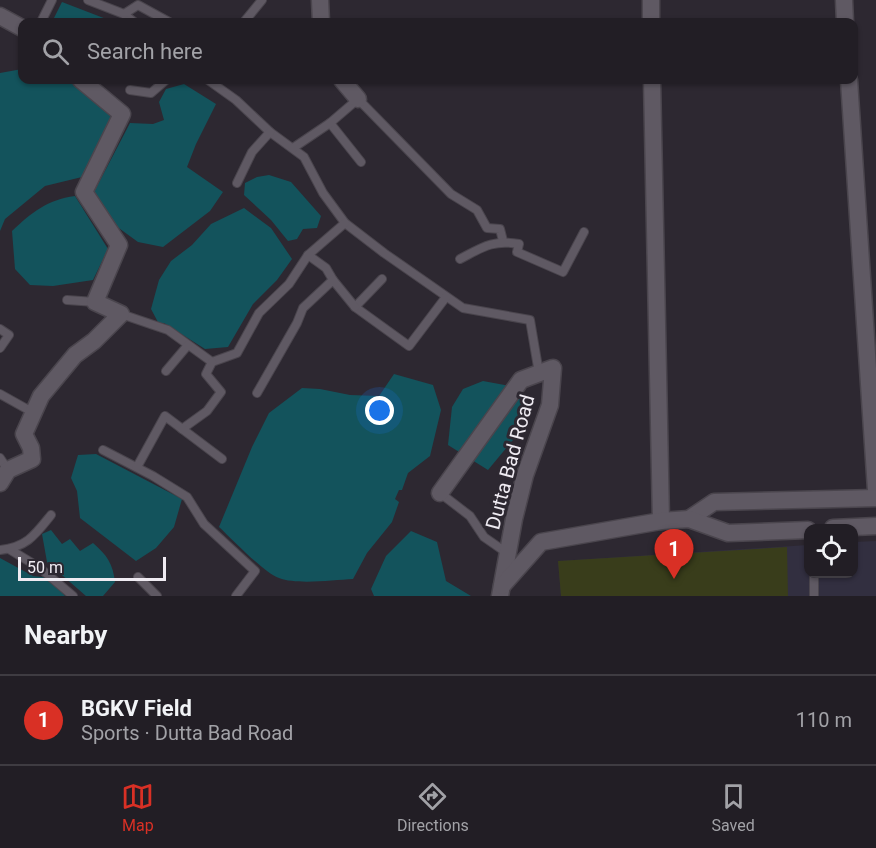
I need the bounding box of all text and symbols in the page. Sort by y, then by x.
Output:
search box [18,18,858,84]
icon: search [39,35,72,68]
text: Search here [87,39,203,64]
street label: Dutta Bad Road [480,392,540,532]
your location [365,396,394,425]
map controls [804,524,858,578]
button: locate [804,524,858,578]
pin: 1 [654,530,694,579]
scale bar [18,554,166,582]
text: 50 m [27,558,63,577]
text: Nearby [24,620,107,650]
text: BGKV Field [81,696,192,721]
text: 1 [38,708,49,732]
text: 110 m [796,708,852,732]
text: Sports · Dutta Bad Road [81,721,293,745]
tab: Map [121,780,154,835]
tab: Directions [397,780,469,835]
tab: Saved [711,780,755,835]

